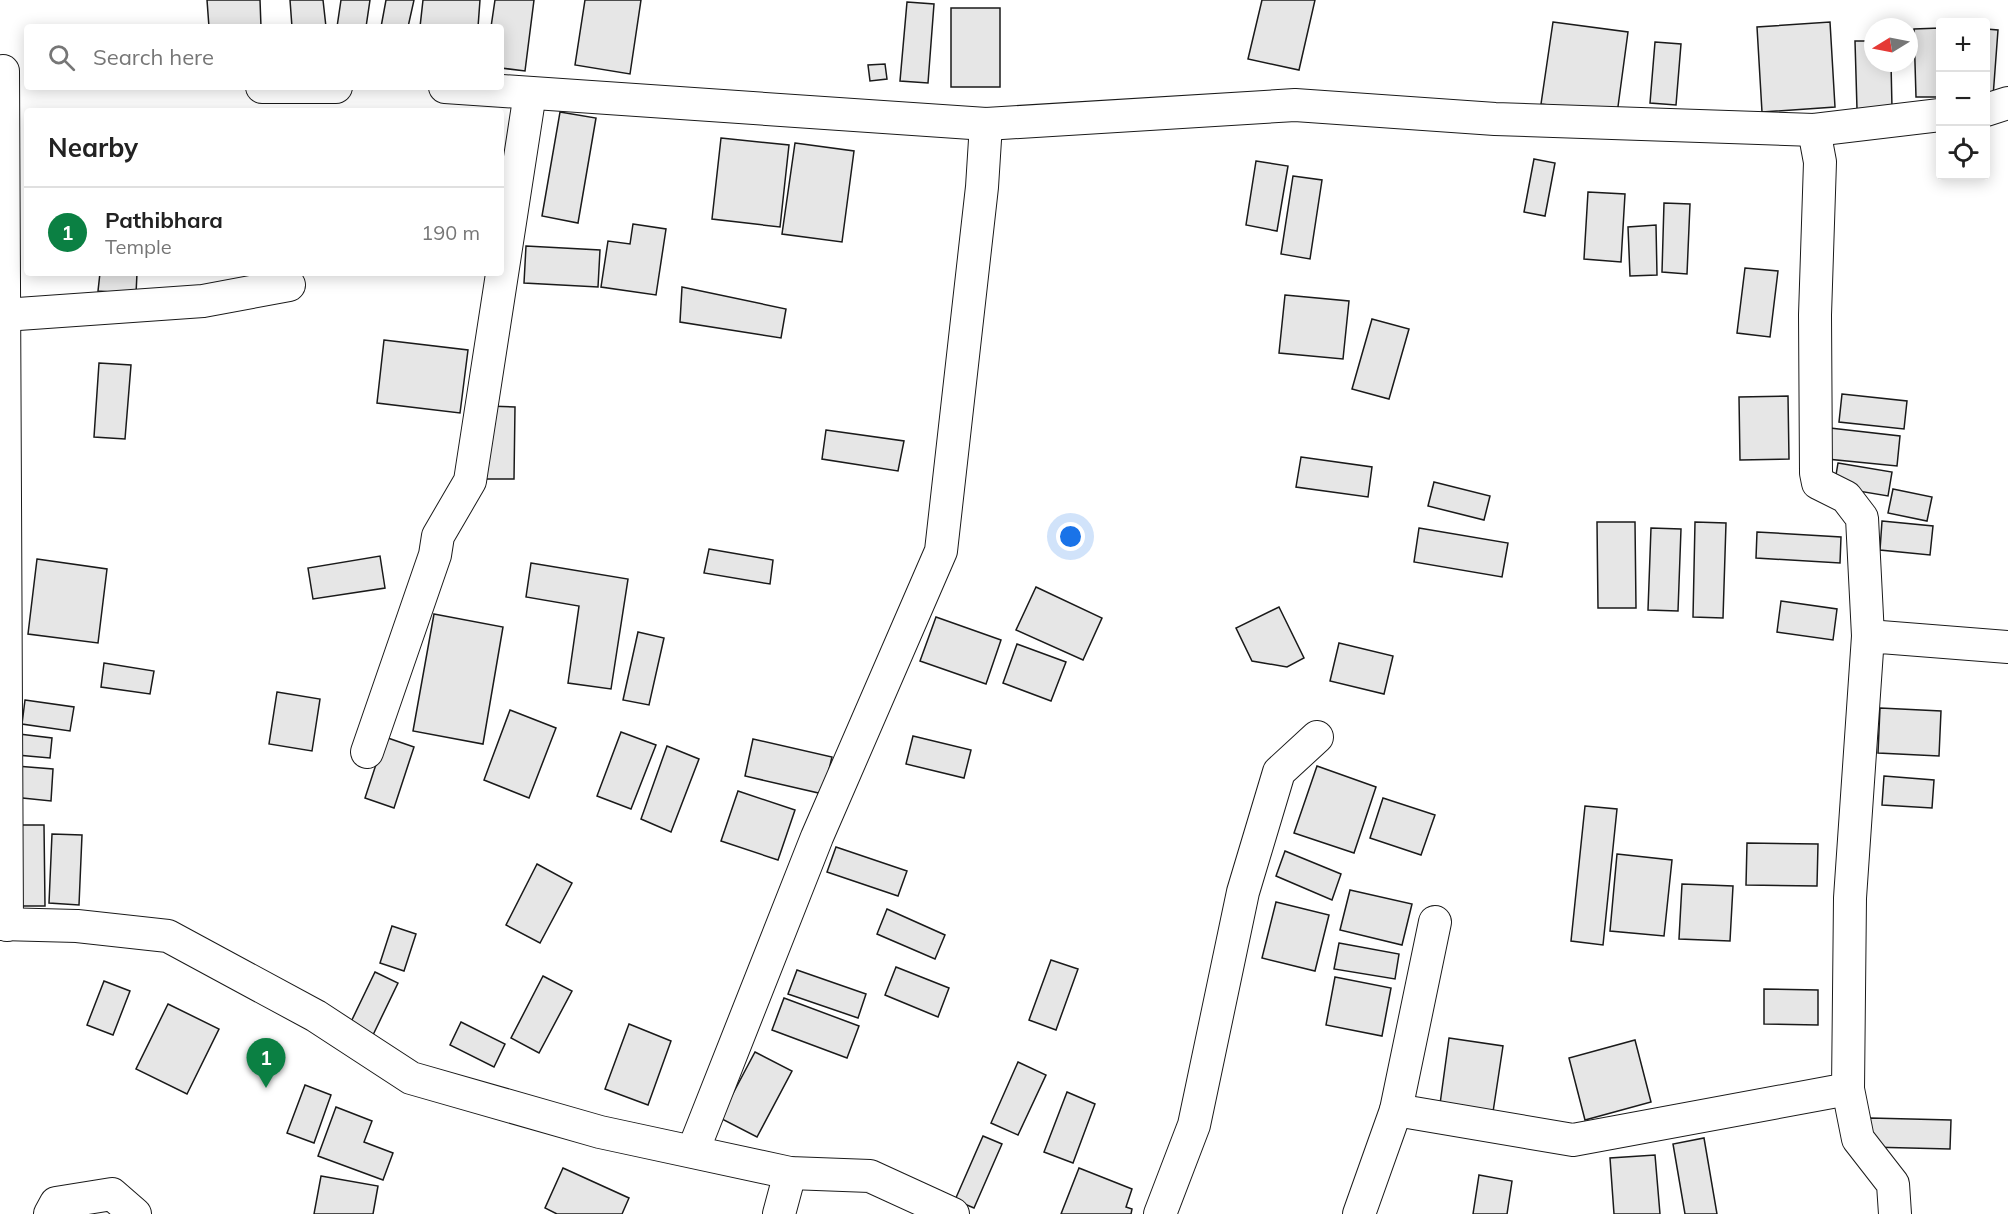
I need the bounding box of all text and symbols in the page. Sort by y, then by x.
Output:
north arrow [1864,18,1918,72]
map controls [1936,18,1990,180]
button: + [1936,18,1990,72]
search box [24,24,504,90]
icon: search [45,41,78,74]
text: Search here [93,43,214,71]
button: − [1936,72,1990,126]
button: locate [1936,126,1990,180]
text: Nearby [48,131,138,164]
text: Pathibhara [105,206,223,234]
text: 1 [62,220,74,245]
text: 190 m [421,220,480,245]
text: Temple [105,234,172,259]
your location [1056,522,1085,551]
pin: 1 [246,1038,286,1088]

